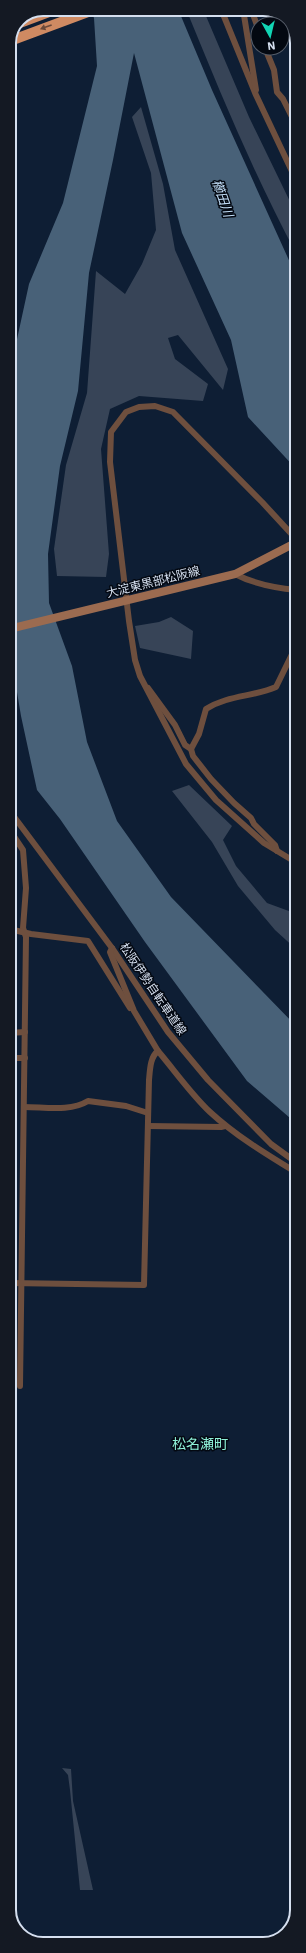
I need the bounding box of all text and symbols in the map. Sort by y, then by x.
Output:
north arrow [250,16,290,56]
one-way arrow [39,25,51,31]
text: N [266,38,276,53]
water label: 櫛田川 [208,177,238,221]
street label: 大淀東黒部松阪線 [104,563,201,600]
street label: 松阪伊勢自転車道線 [117,940,190,1038]
district label: 松名瀬町 [172,1435,228,1453]

